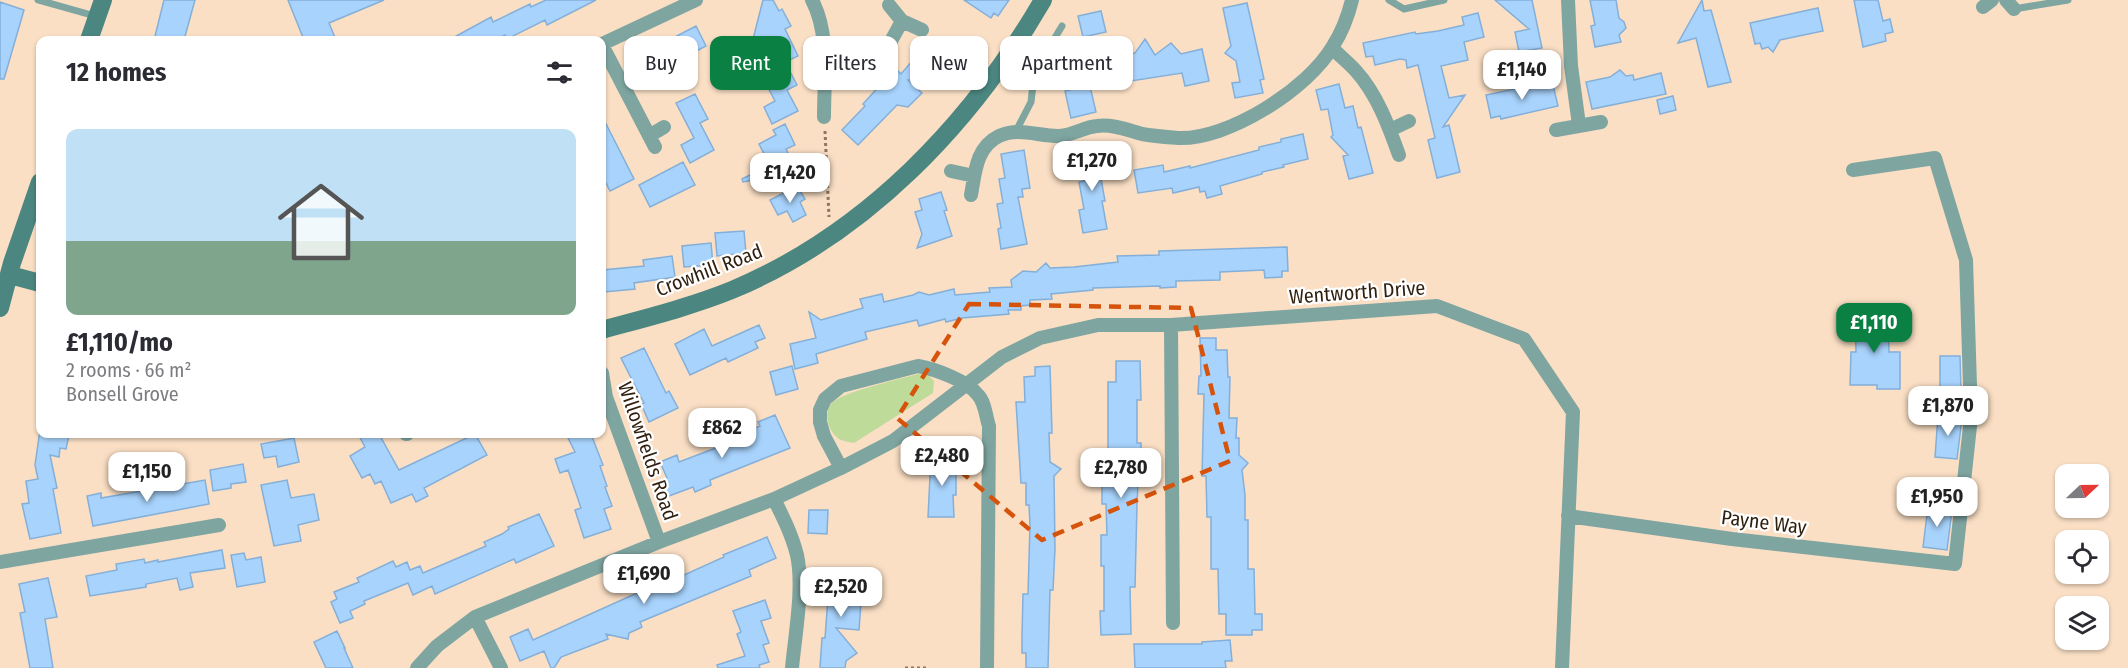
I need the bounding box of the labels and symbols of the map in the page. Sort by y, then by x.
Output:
pin: £1,140 [1473,50,1571,101]
pin: £1,270 [1043,141,1141,192]
pin: £1,420 [741,153,839,204]
street label: Crowhill Road [652,239,766,301]
street label: Wentworth Drive [1288,275,1426,309]
pin: £1,110 [1825,303,1923,354]
street label: Willowfields Road [613,379,683,523]
pin: £1,870 [1899,386,1997,437]
pin: £862 [686,408,758,459]
pin: £2,480 [893,436,991,487]
pin: £2,780 [1072,448,1170,499]
pin: £1,150 [98,452,196,503]
north arrow [2055,464,2109,518]
pin: £1,950 [1888,477,1986,528]
street label: Payne Way [1720,505,1808,539]
pin: £1,690 [595,554,693,605]
pin: £2,520 [792,567,890,618]

